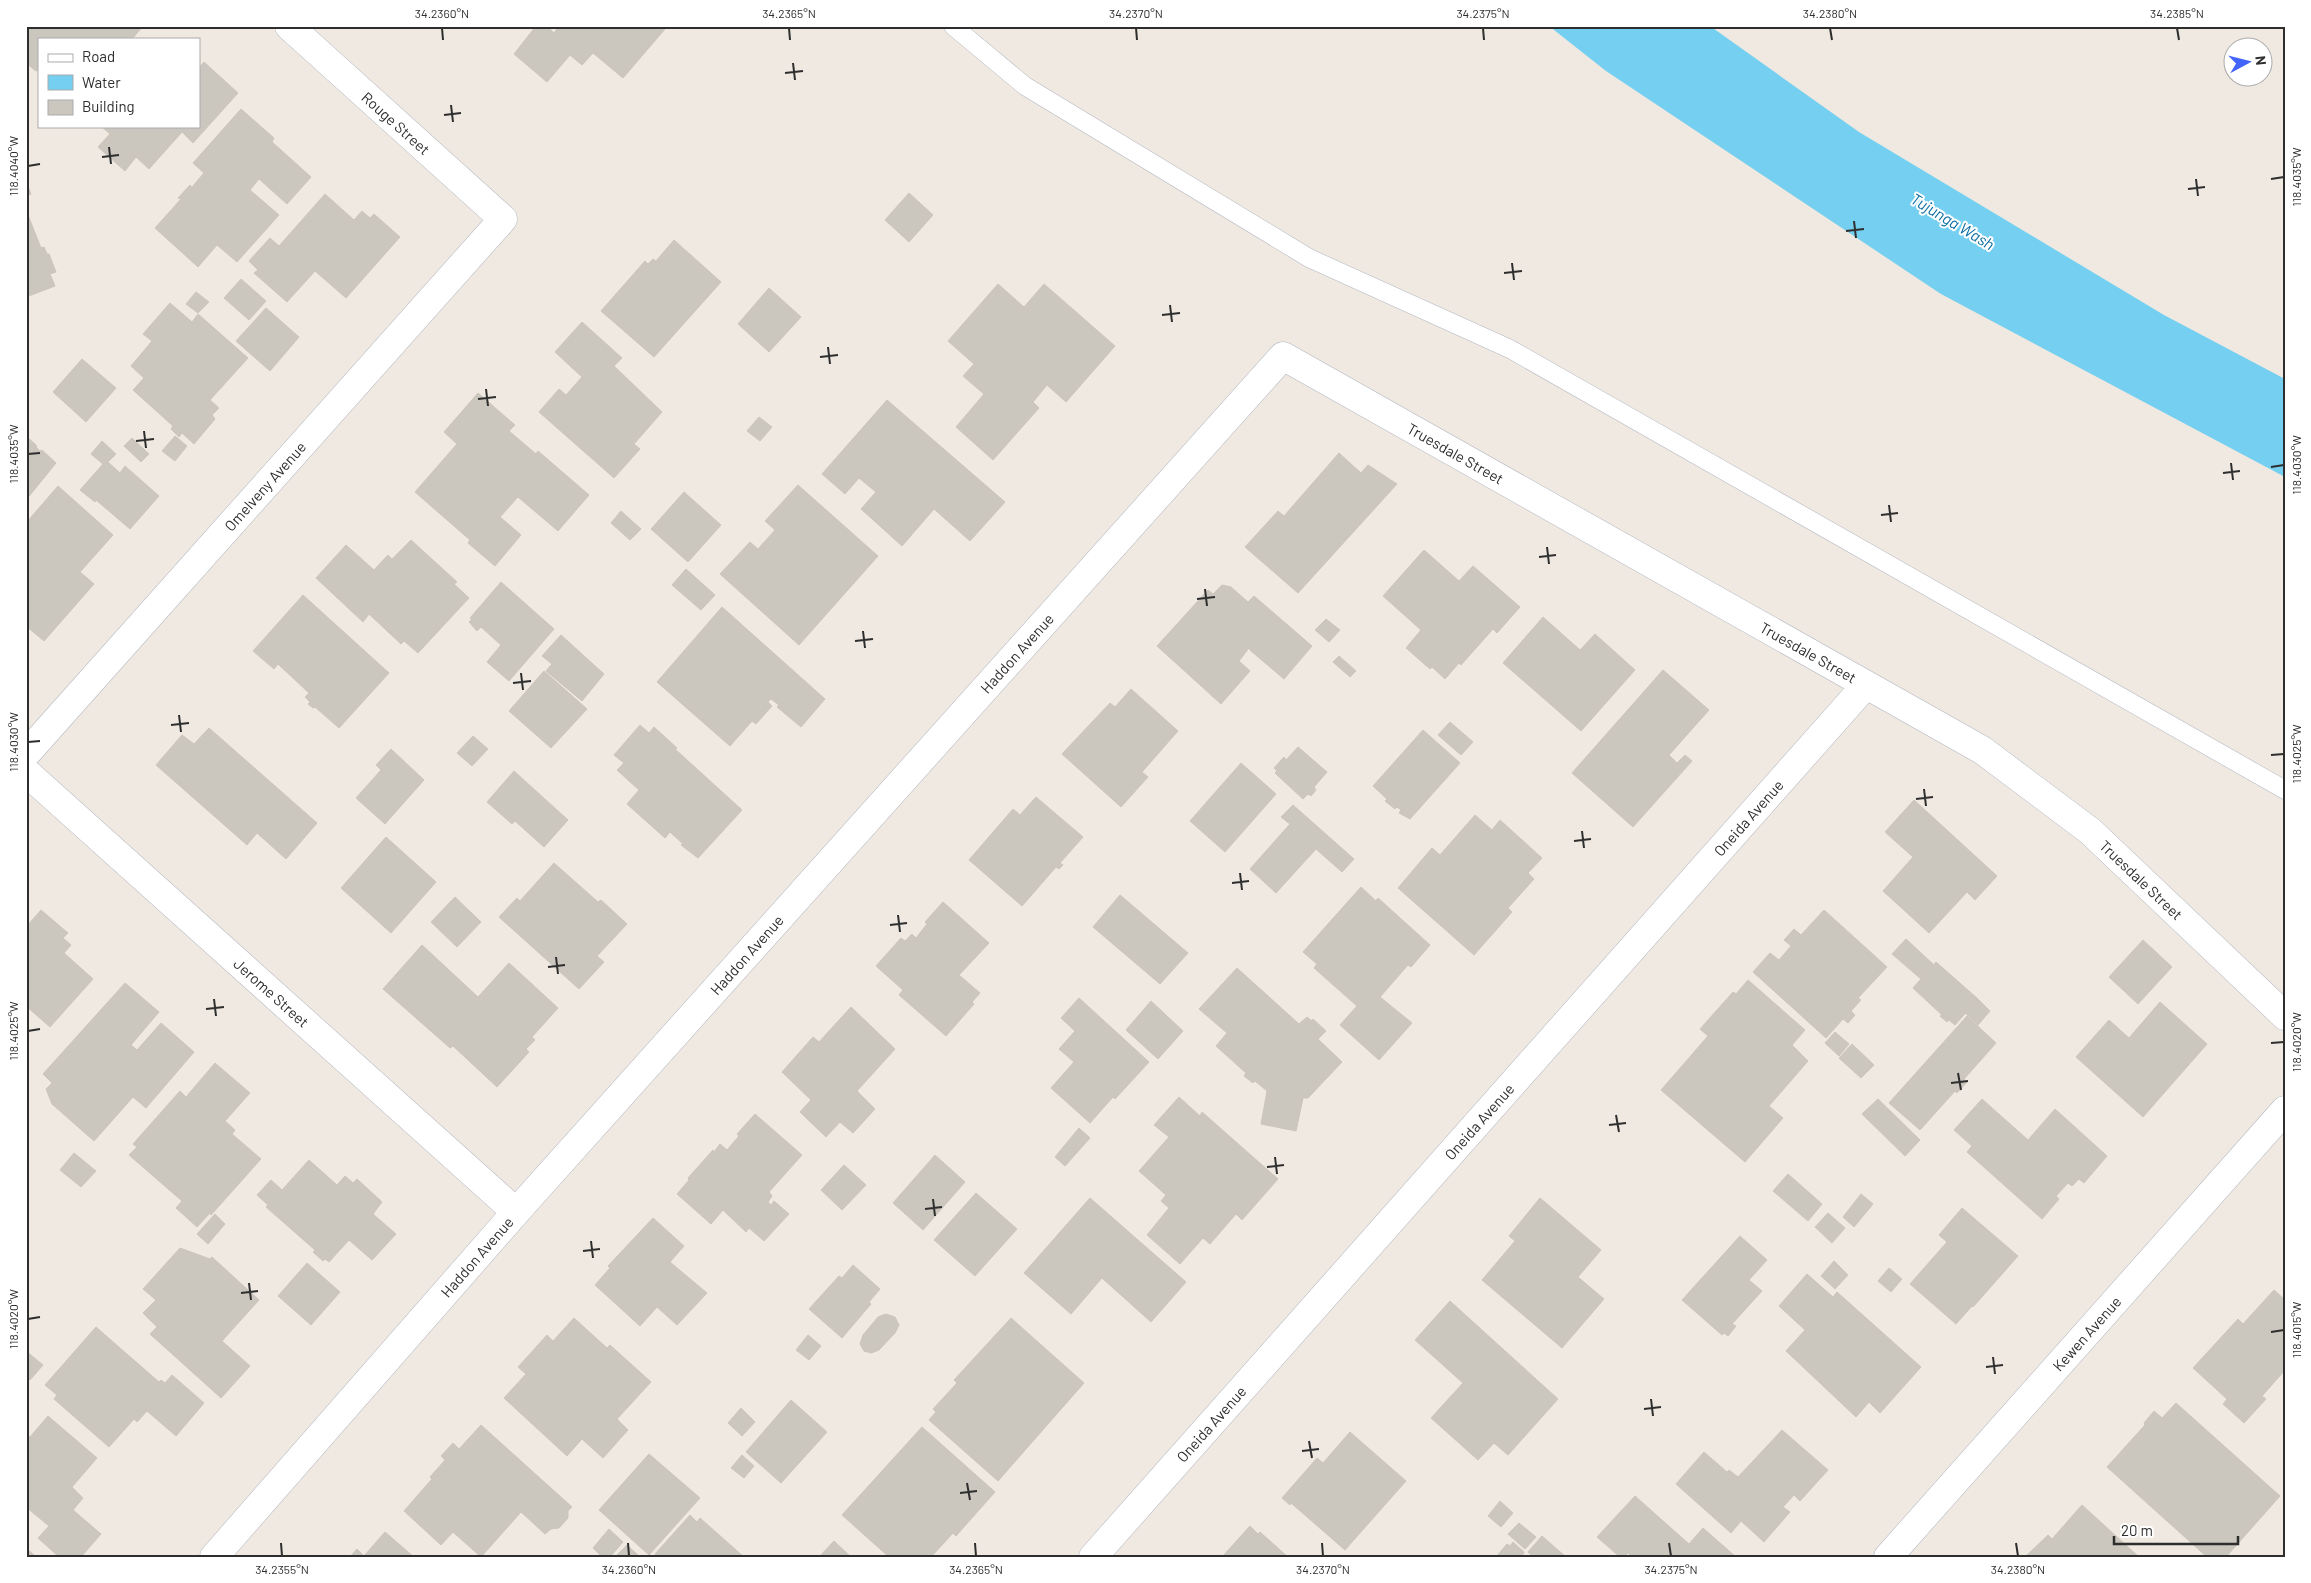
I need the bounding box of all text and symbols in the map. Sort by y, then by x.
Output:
text: 34.2360°N [415,6,469,20]
text: 34.2365°N [762,6,816,20]
text: 34.2370°N [1109,6,1163,20]
text: 34.2375°N [1456,6,1510,20]
text: 34.2380°N [1803,6,1857,20]
text: 34.2385°N [2150,6,2204,20]
legend [38,38,200,128]
north arrow [2224,38,2274,88]
text: Road [82,47,115,65]
text: N [2252,55,2270,66]
text: Water [82,73,121,91]
street label: Rouge Street [358,88,434,158]
text: Building [82,97,135,115]
text: 118.4040°W [6,136,20,196]
text: 118.4035°W [2289,147,2303,206]
water label: Tujunga Wash [1908,189,1998,253]
street label: Truesdale Street [1404,419,1507,488]
text: 118.4035°W [6,424,20,483]
text: 118.4030°W [2289,435,2303,495]
street label: Omelveny Avenue [220,438,309,534]
street label: Haddon Avenue [976,609,1057,697]
street label: Truesdale Street [1757,618,1860,686]
text: 118.4030°W [6,712,20,772]
text: 118.4025°W [2289,724,2303,784]
street label: Oneida Avenue [1710,776,1787,859]
street label: Truesdale Street [2096,836,2187,923]
street label: Haddon Avenue [706,911,787,998]
street label: Jerome Street [230,954,313,1031]
text: 118.4025°W [6,1001,20,1061]
text: 118.4020°W [2289,1012,2303,1072]
street label: Oneida Avenue [1441,1080,1518,1163]
street label: Haddon Avenue [437,1213,517,1301]
text: 118.4020°W [6,1289,20,1349]
street label: Kewen Avenue [2049,1292,2125,1375]
text: 118.4015°W [2289,1301,2303,1358]
street label: Oneida Avenue [1173,1382,1250,1466]
scale bar [2114,1513,2237,1545]
text: 20 m [2121,1521,2153,1539]
text: 34.2355°N [255,1562,309,1576]
text: 34.2360°N [602,1562,656,1576]
text: 34.2365°N [949,1562,1003,1576]
text: 34.2370°N [1296,1562,1350,1576]
text: 34.2375°N [1644,1562,1698,1576]
text: 34.2380°N [1991,1562,2045,1576]

